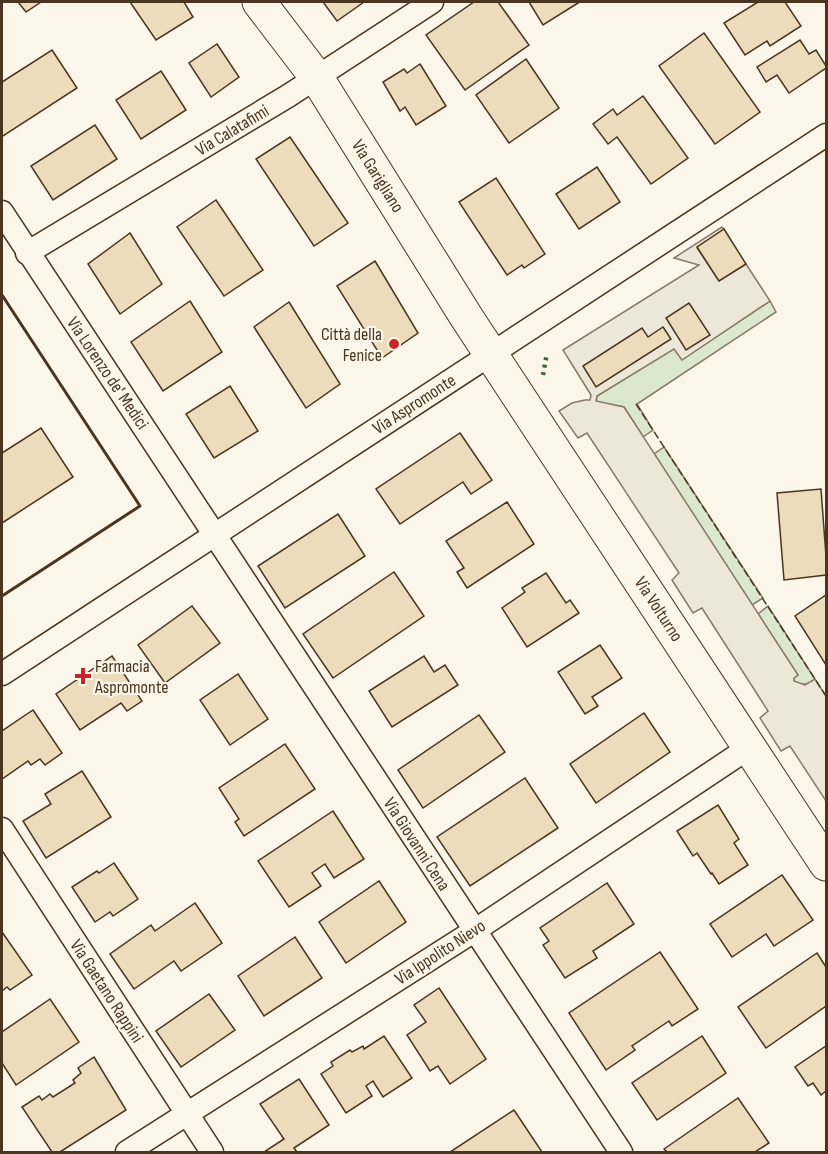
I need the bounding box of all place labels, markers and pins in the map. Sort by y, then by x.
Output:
place label: Città della Fenice [321,324,382,366]
marker: Città della Fenice [387,337,401,351]
place label: Farmacia Aspromonte [94,656,168,698]
marker: Farmacia Aspromonte [76,669,90,683]

